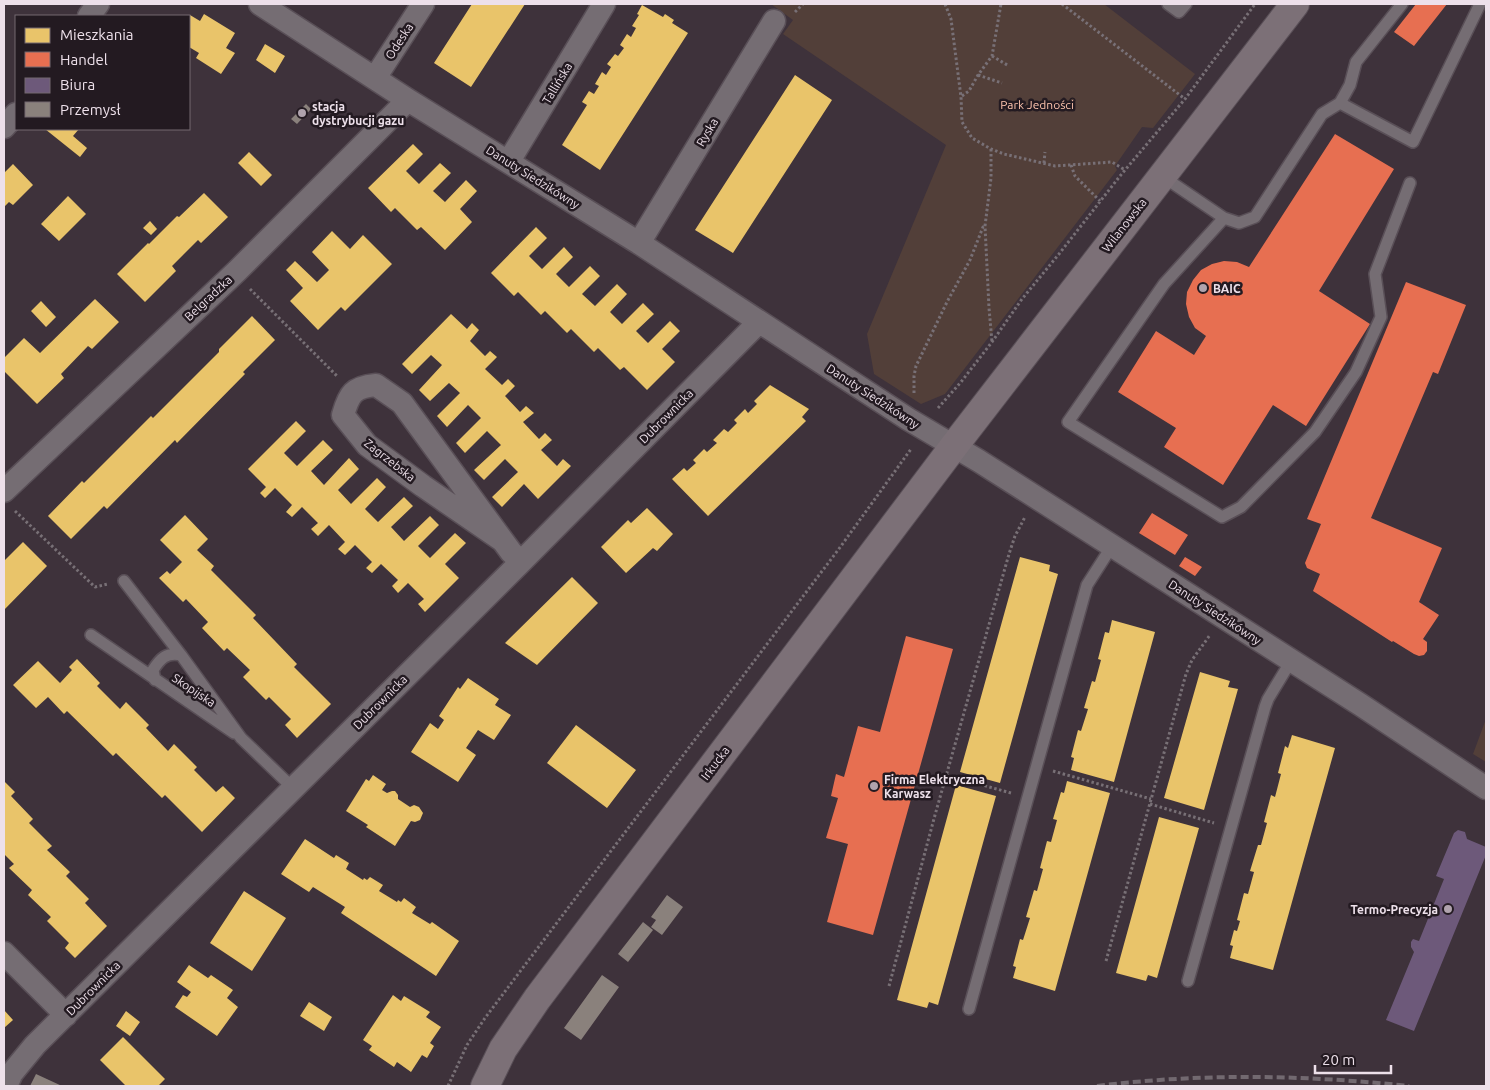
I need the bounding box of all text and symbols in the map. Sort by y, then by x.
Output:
legend [15,15,190,130]
street label: Odeska [383,21,415,61]
text: Mieszkania [60,26,134,43]
text: Handel [60,51,108,68]
street label: Tallińska [540,60,574,106]
text: Biura [60,76,95,93]
park label: Park Jedności [1000,98,1074,111]
place label: stacja dystrybucji gazu [312,100,404,127]
text: Przemysł [60,101,120,118]
marker: stacja dystrybucji gazu [296,107,308,119]
street label: Ryska [694,115,720,149]
street label: Danuty Siedzikówny [484,143,582,211]
street label: Wilanowska [1099,196,1149,254]
street label: Belgradzka [182,273,234,323]
marker: BAIC [1197,282,1209,294]
place label: BAIC [1213,282,1241,295]
street label: Danuty Siedzikówny [824,361,922,431]
street label: Dubrownicka [636,386,696,446]
street label: Zagrzebska [362,436,418,484]
street label: Danuty Siedzikówny [1166,577,1264,647]
street label: Skopijska [170,671,218,709]
street label: Dubrownicka [350,672,410,732]
street label: Irkucka [698,744,732,782]
place label: Firma Elektryczna Karwasz [884,773,985,800]
marker: Firma Elektryczna Karwasz [868,780,880,792]
place label: Termo-Precyzja [1351,903,1438,916]
marker: Termo-Precyzja [1442,903,1454,915]
street label: Dubrownicka [63,958,123,1018]
scale bar [1315,1042,1391,1074]
text: 20 m [1322,1051,1355,1068]

